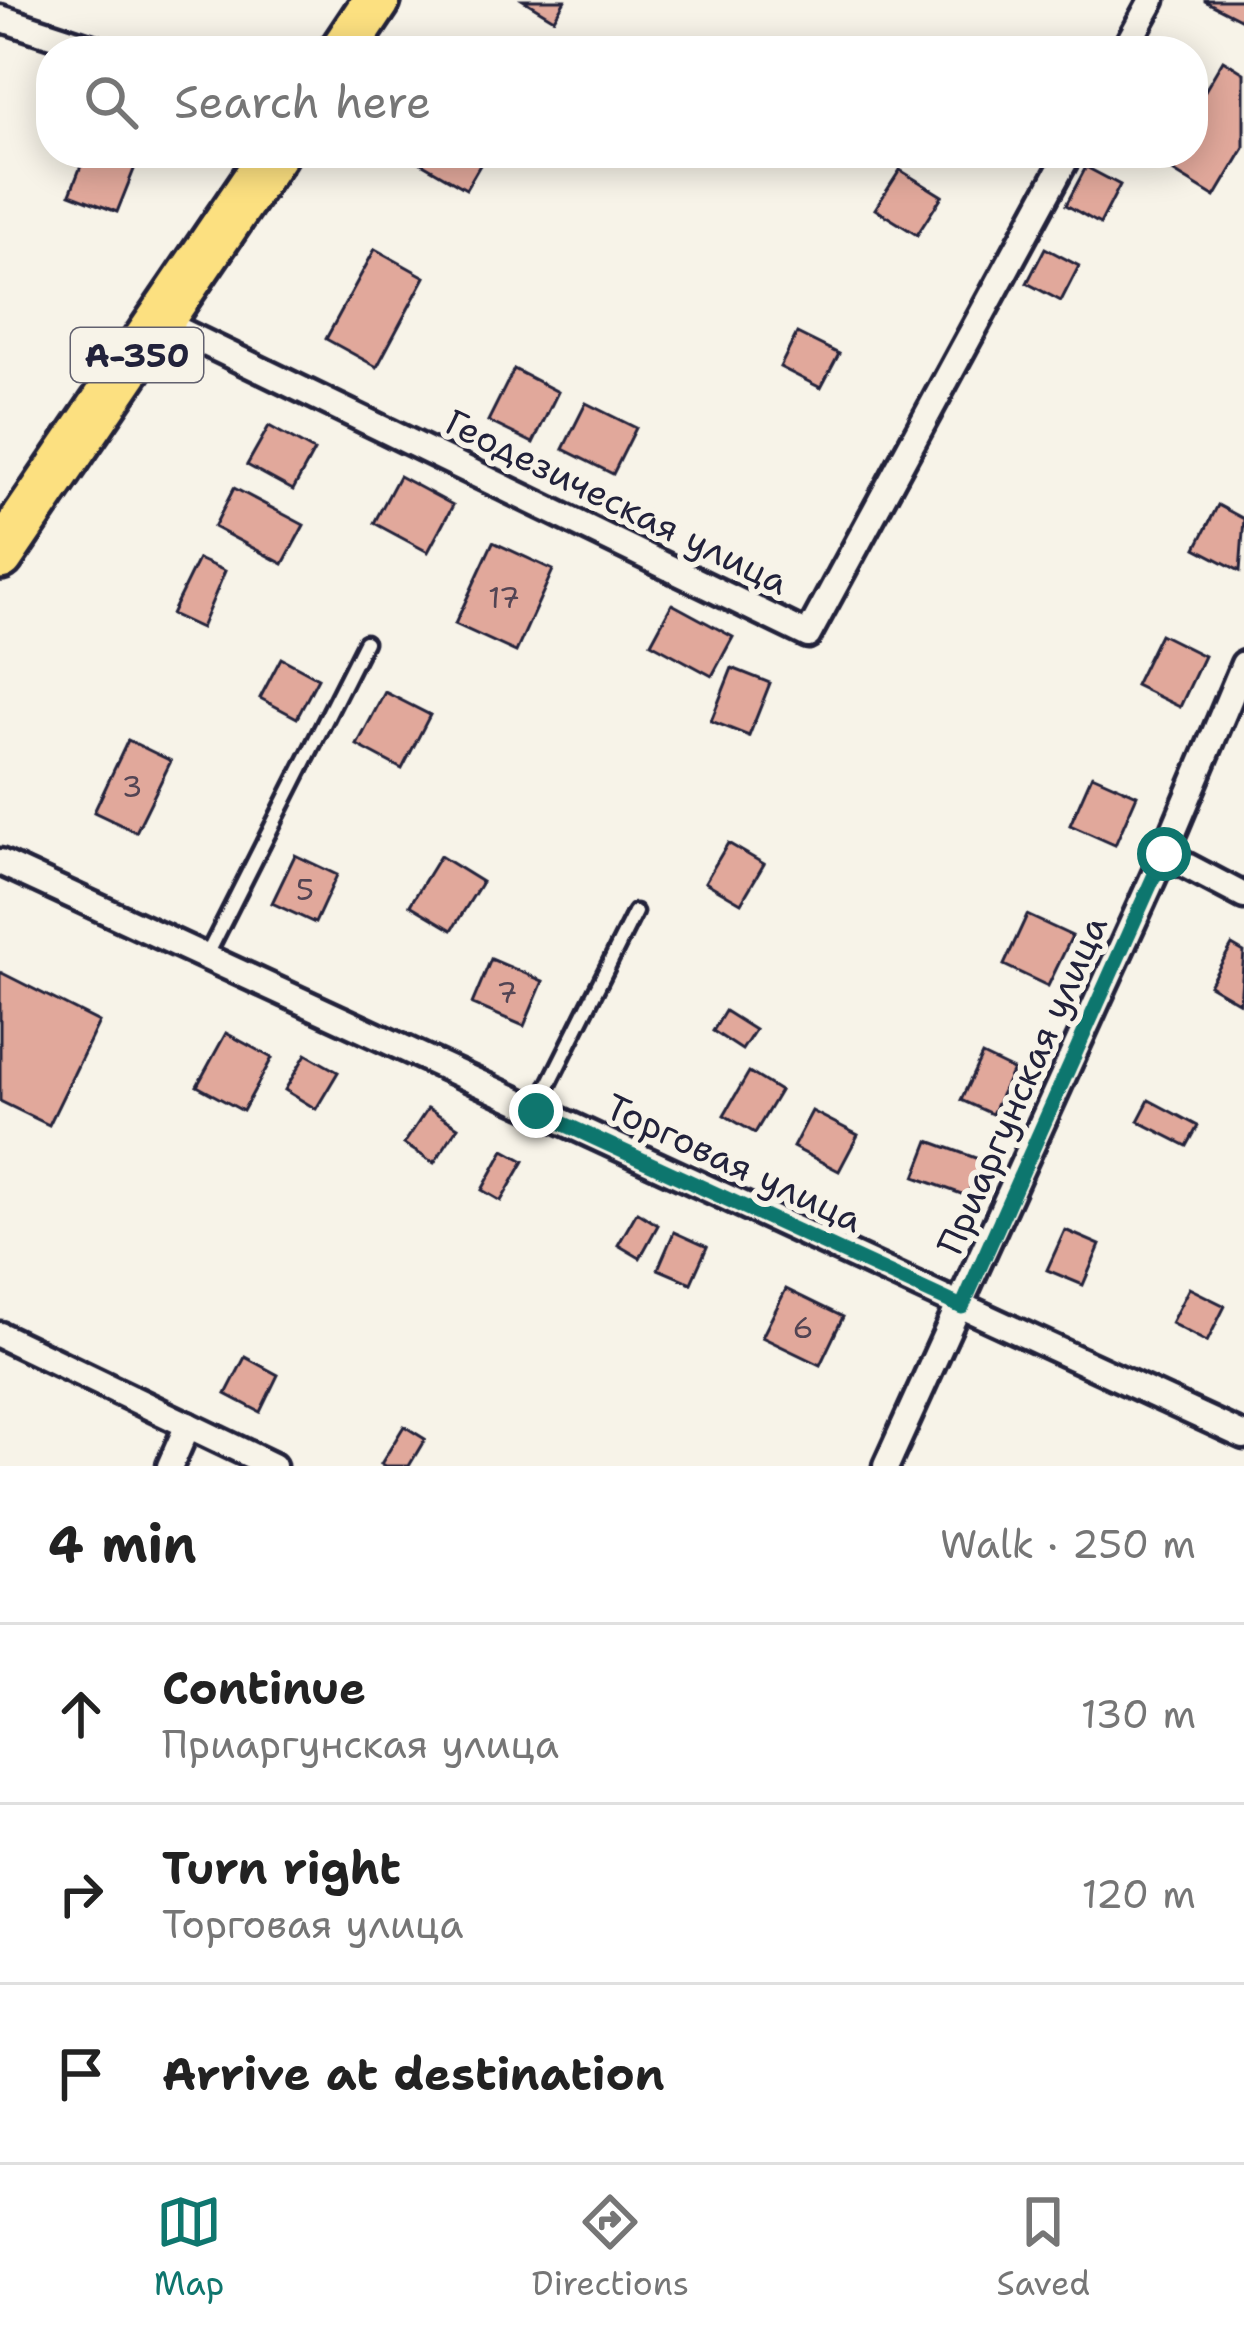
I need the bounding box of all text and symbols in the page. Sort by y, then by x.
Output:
search box [36,36,1208,168]
icon: search [78,69,144,135]
text: Search here [174,72,431,132]
road number: А-350 [71,328,203,382]
street label: Геодезическая улица [437,398,797,606]
house number: 17 [488,577,520,618]
house number: 3 [122,766,143,807]
route start [1137,827,1191,881]
house number: 5 [296,869,314,910]
street label: Приаргунская улица [925,908,1119,1262]
house number: 7 [497,972,518,1013]
street label: Торговая улица [598,1082,870,1244]
route end [509,1084,563,1138]
house number: 6 [793,1307,814,1348]
text: 4 min [48,1510,197,1578]
text: Walk · 250 m [940,1518,1196,1570]
text: Continue [162,1658,366,1718]
icon: ahead [48,1681,114,1747]
text: 130 m [1081,1688,1196,1740]
text: Приаргунская улица [162,1718,559,1770]
text: Turn right [162,1838,401,1898]
icon: right [48,1861,114,1927]
text: 120 m [1081,1868,1196,1920]
text: Торговая улица [162,1898,463,1950]
icon: arrive [48,2041,114,2107]
text: Arrive at destination [162,2044,665,2104]
tab: Map [154,2189,224,2306]
tab: Directions [532,2189,689,2306]
tab: Saved [997,2189,1090,2306]

